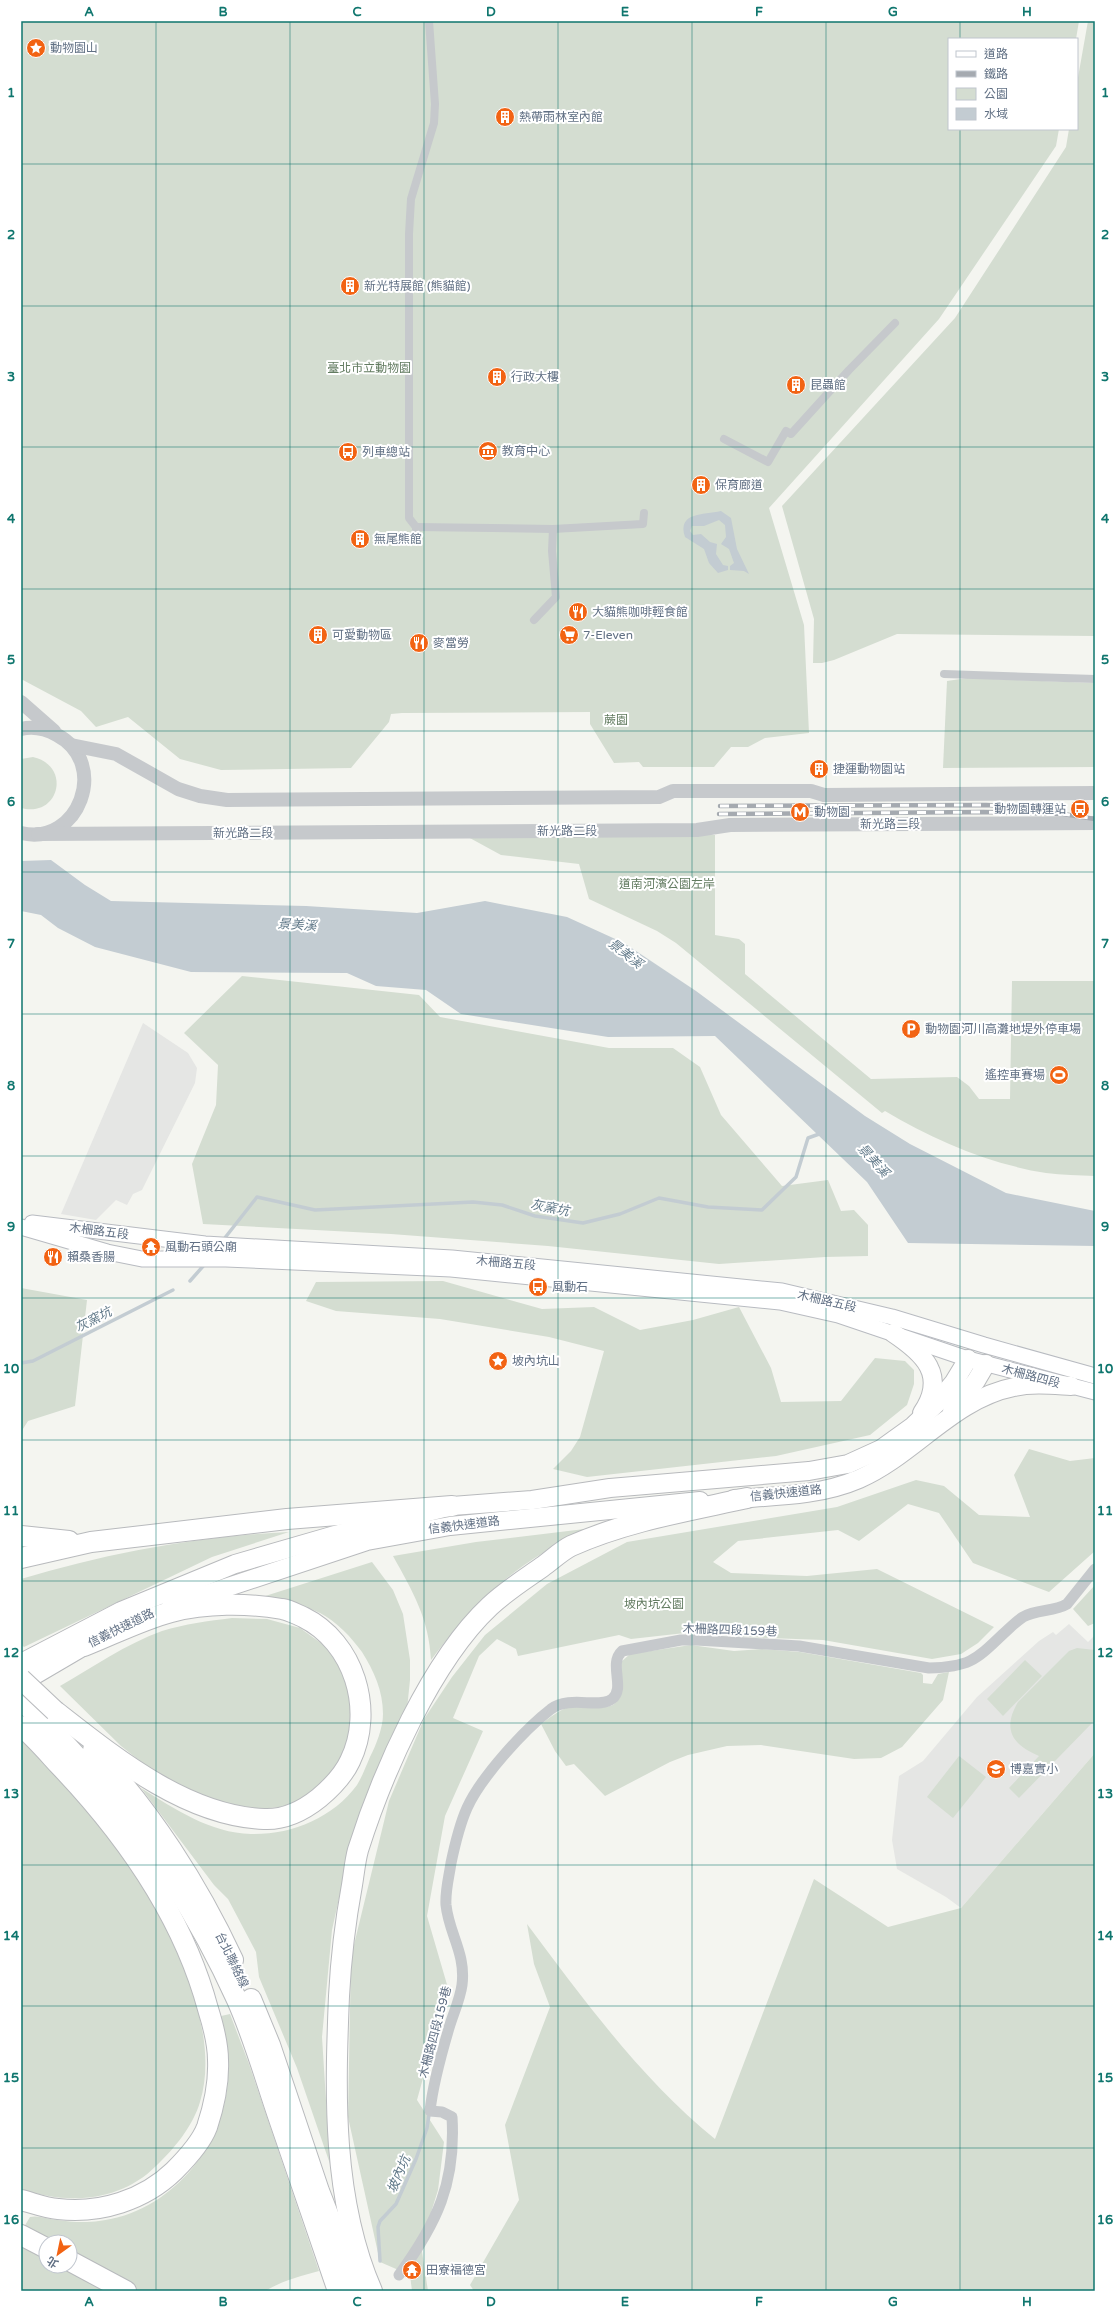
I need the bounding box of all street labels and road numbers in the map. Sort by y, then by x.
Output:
street label: 新光路二段 [860,817,920,831]
street label: 新光路二段 [537,824,597,838]
street label: 新光路二段 [213,826,273,840]
street label: 木柵路五段 [68,1220,130,1242]
street label: 木柵路五段 [475,1253,537,1273]
street label: 木柵路五段 [796,1287,858,1315]
street label: 木柵路四段 [1000,1361,1062,1391]
street label: 信義快速道路 [749,1482,823,1504]
street label: 信義快速道路 [427,1514,501,1536]
street label: 信義快速道路 [86,1606,156,1650]
street label: 木柵路四段159巷 [682,1621,778,1639]
street label: 台北聯絡線 [213,1930,251,1990]
street label: 木柵路四段159巷 [416,1984,454,2080]

